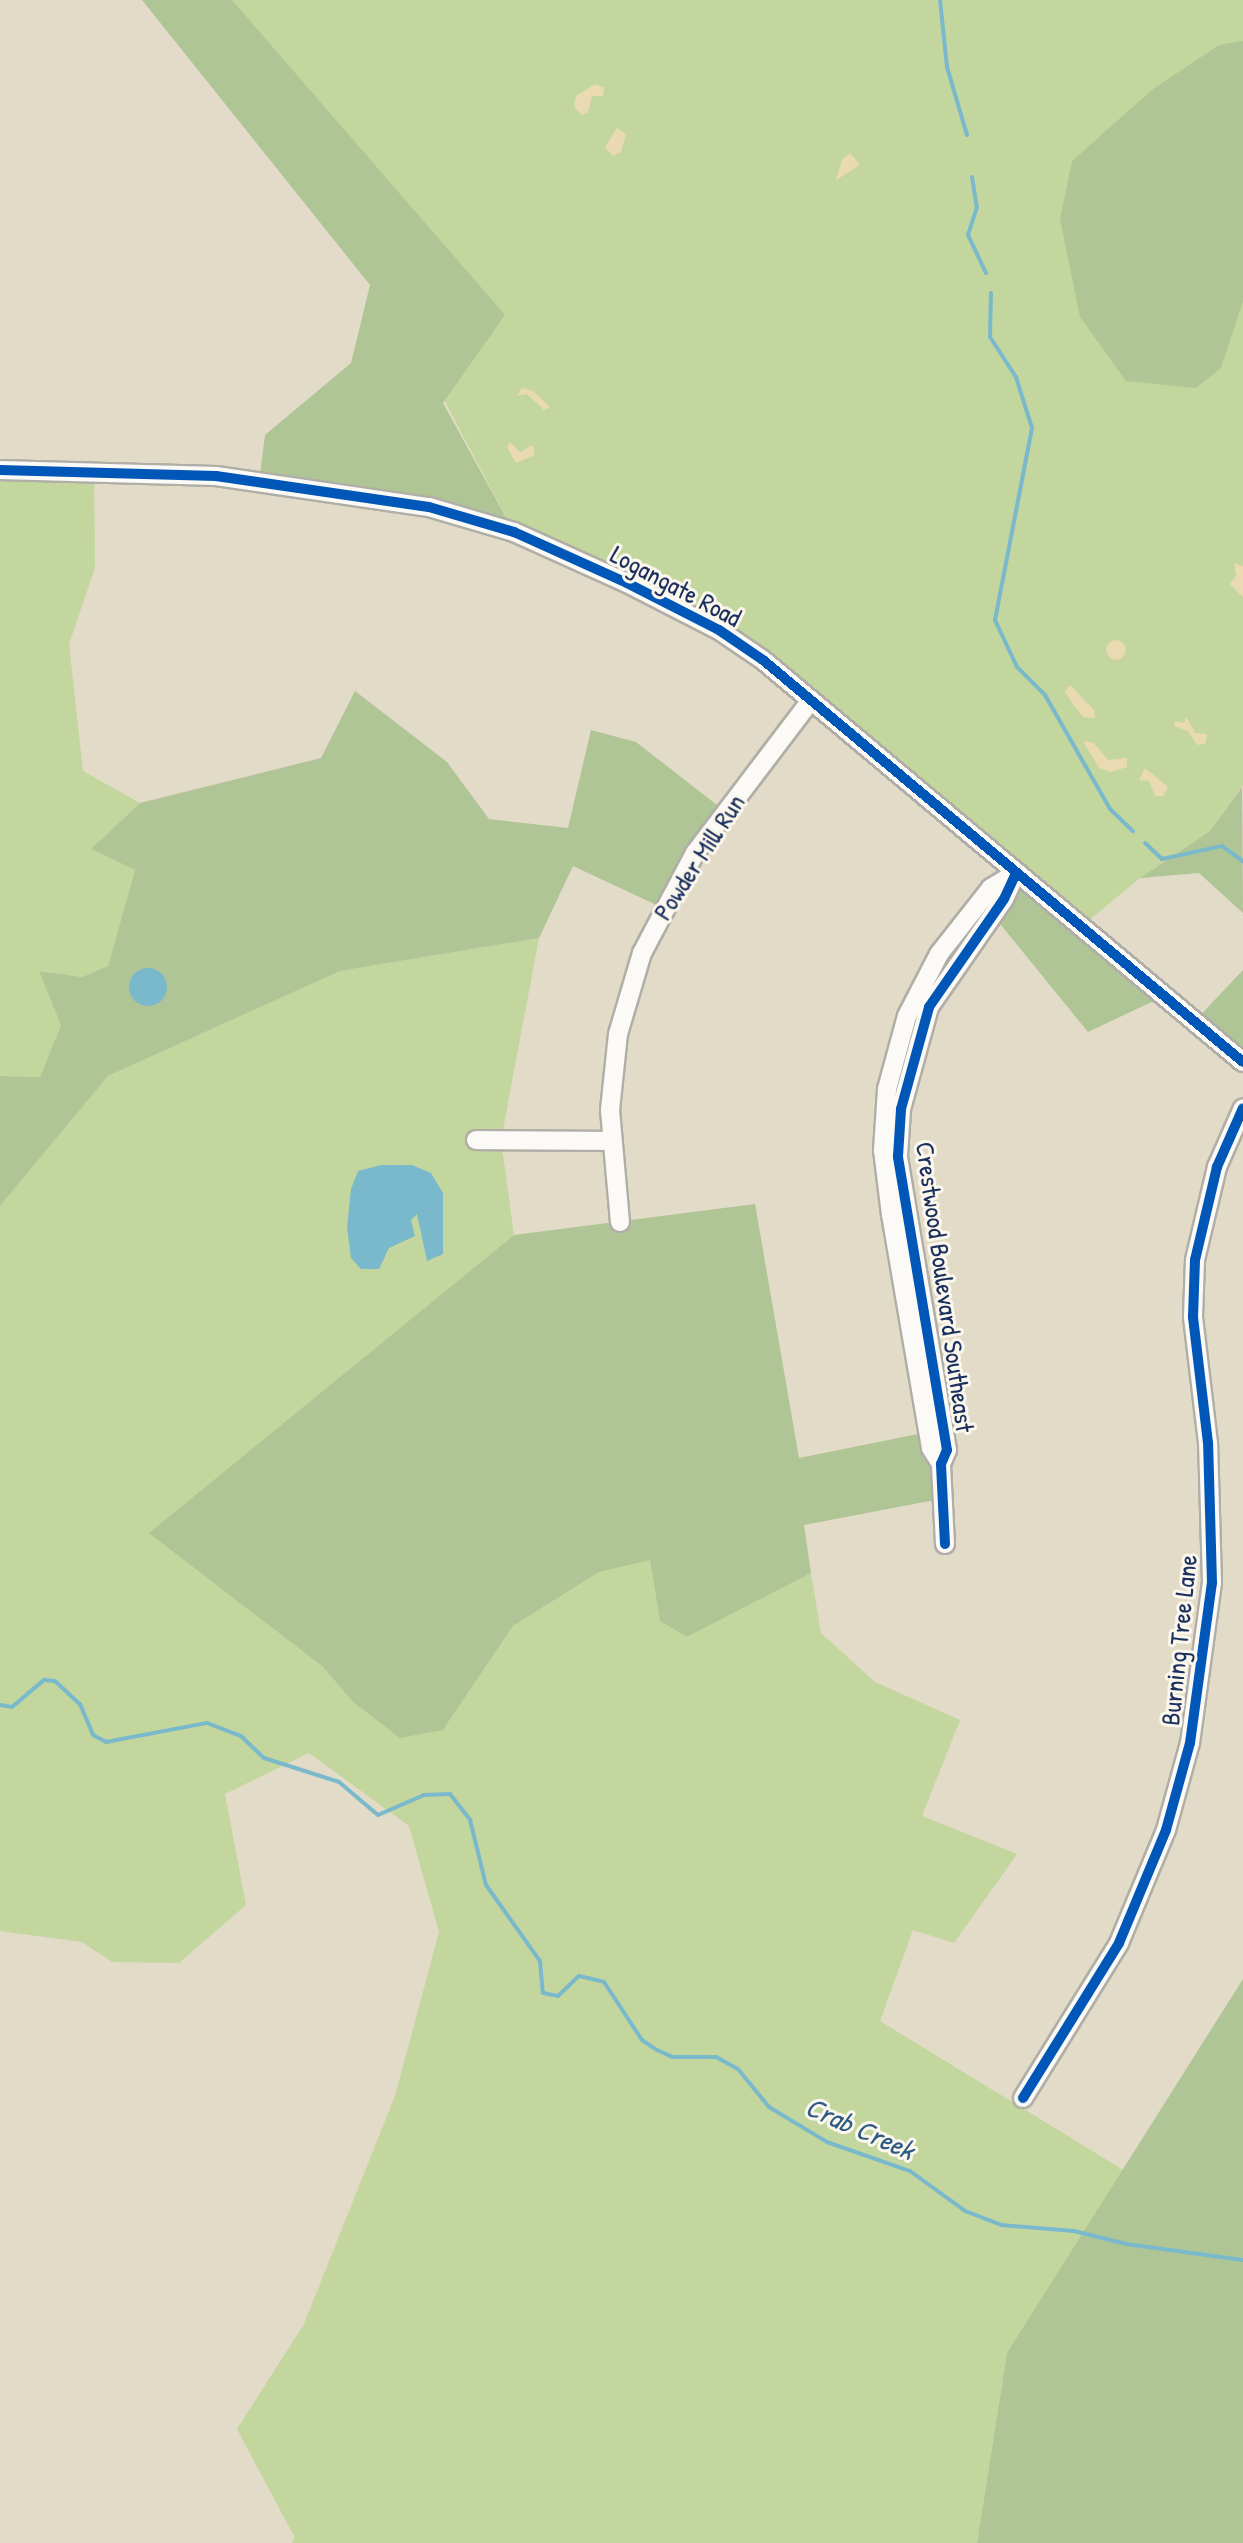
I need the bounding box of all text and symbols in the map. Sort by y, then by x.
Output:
street label: Logangate Road [605,539,747,633]
street label: Powder Mill Run [647,788,751,926]
street label: Crestwood Boulevard Southeast [909,1140,981,1434]
street label: Burning Tree Lane [1155,1553,1203,1727]
water label: Crab Creek [801,2089,919,2167]

